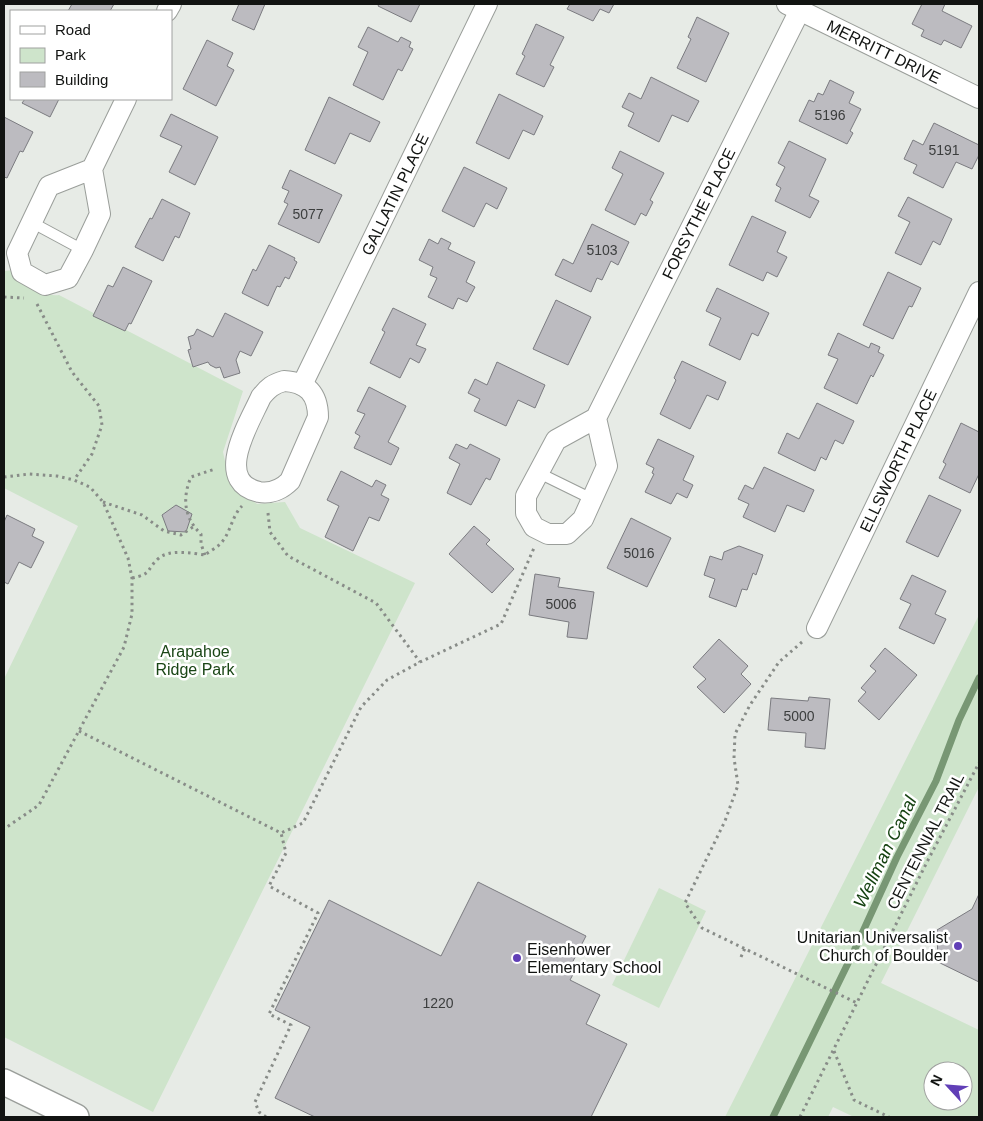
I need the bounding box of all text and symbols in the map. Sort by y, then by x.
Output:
legend [10,10,172,100]
street label: MERRITT DRIVE [824,17,943,87]
text: Road [55,21,91,38]
text: Park [55,46,86,63]
text: Building [55,71,108,88]
house number: 5196 [814,107,846,123]
street label: GALLATIN PLACE [358,131,432,258]
house number: 5191 [928,142,960,158]
street label: FORSYTHE PLACE [659,145,739,282]
house number: 5077 [292,206,324,222]
house number: 5103 [586,242,618,258]
street label: ELLSWORTH PLACE [857,387,940,535]
house number: 5016 [623,545,655,561]
house number: 5006 [545,596,577,612]
park label: Arapahoe Ridge Park [155,643,236,678]
house number: 5000 [783,708,815,724]
street label: CENTENNIAL TRAIL [884,770,967,912]
water label: Wellman Canal [849,792,921,911]
place label: Unitarian Universalist Church of Boulder [797,929,949,964]
marker: Unitarian Universalist Church of Boulder [952,940,964,952]
place label: Eisenhower Elementary School [527,941,661,976]
marker: Eisenhower Elementary School [511,952,523,964]
house number: 1220 [422,995,454,1011]
north arrow [923,1061,973,1111]
text: N [927,1072,946,1088]

